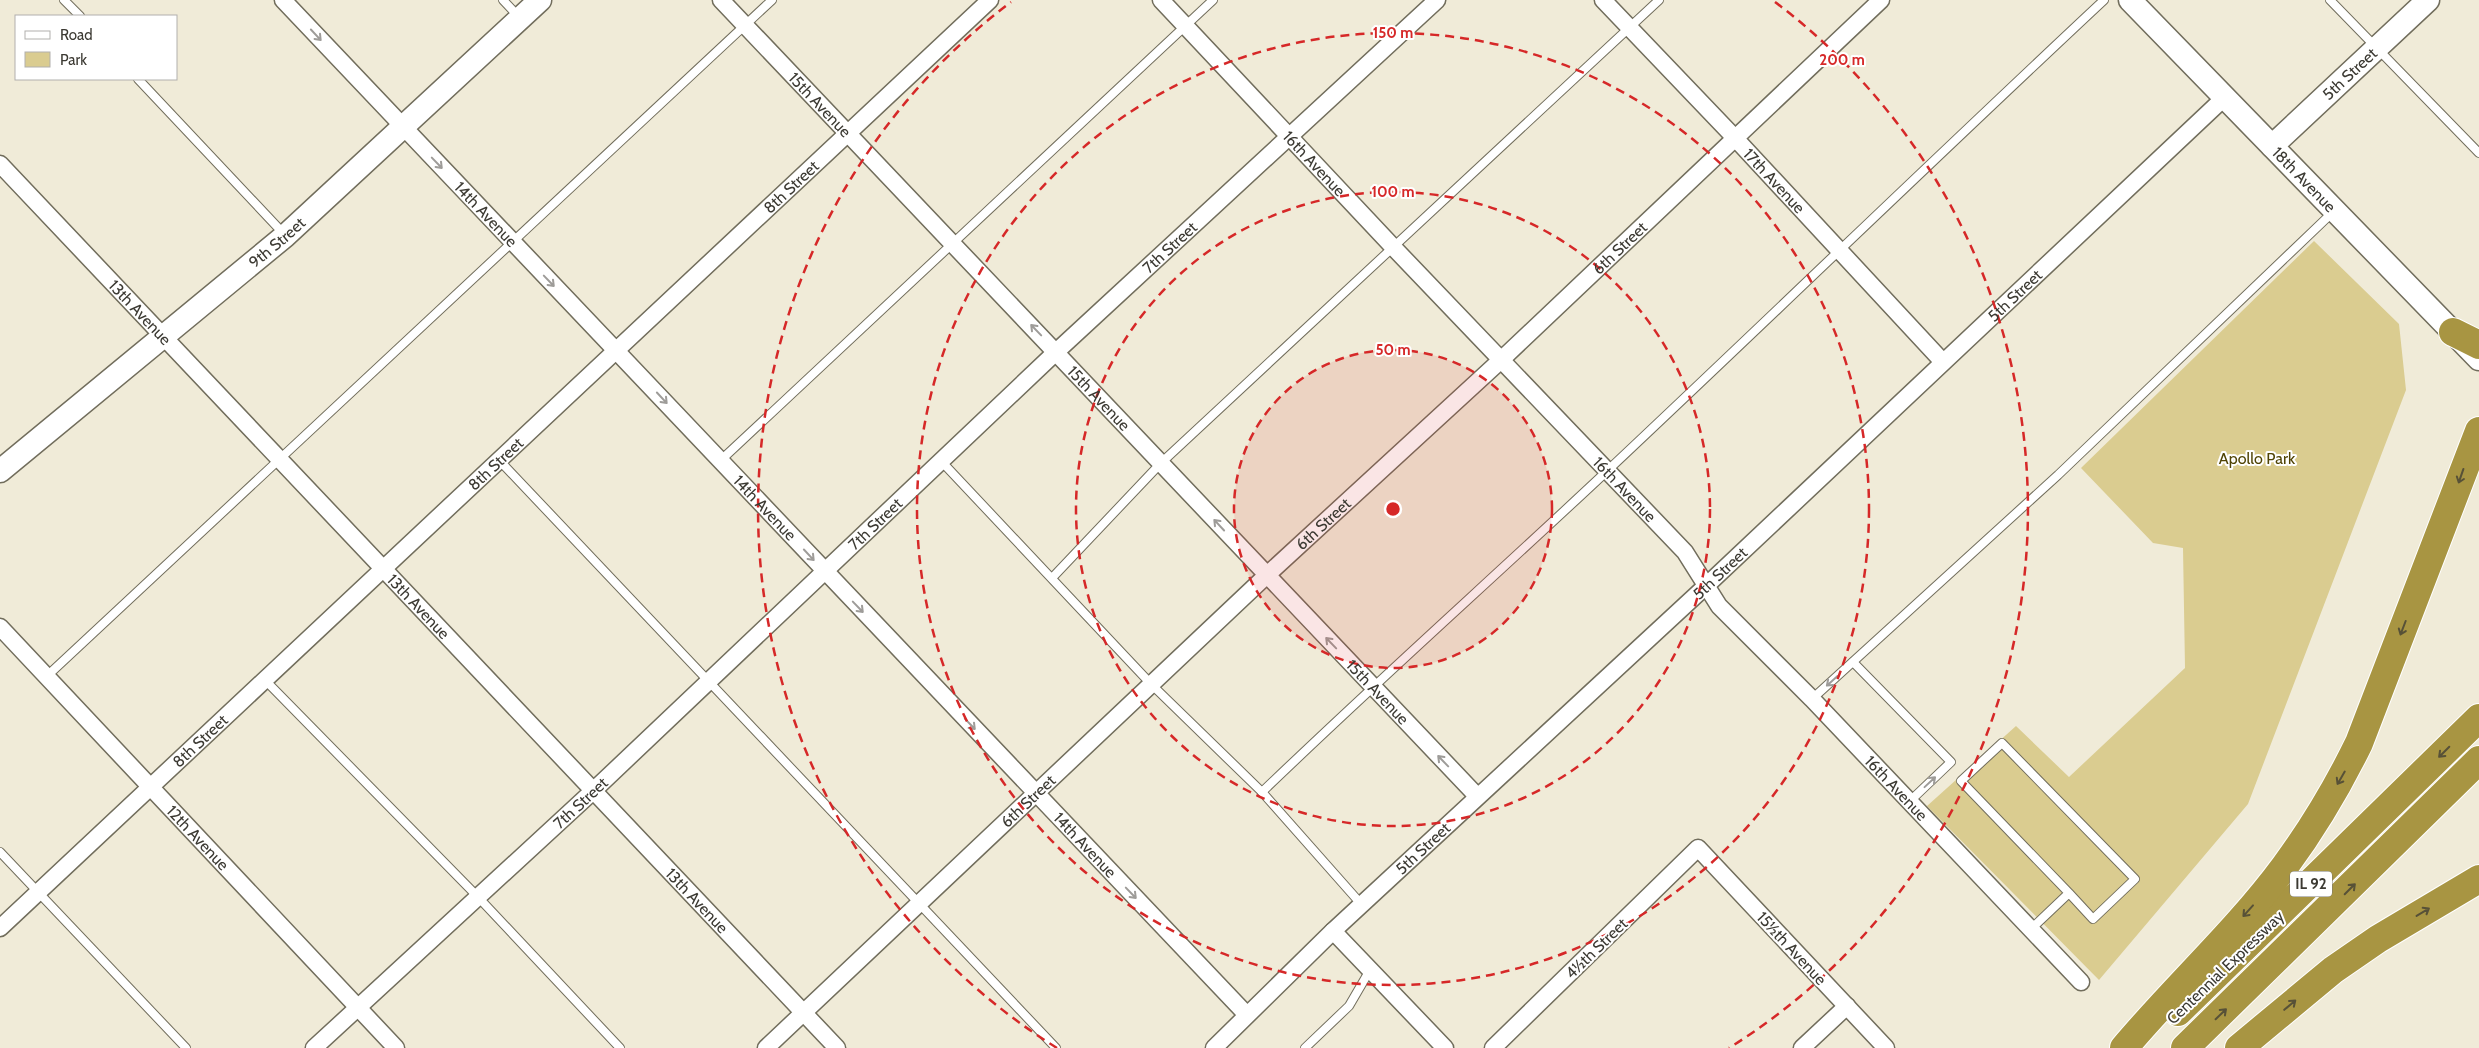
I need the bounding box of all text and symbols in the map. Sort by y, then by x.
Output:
legend [15,15,178,80]
text: 150 m [1373,24,1413,42]
text: Road [60,26,93,44]
one-way arrow [310,29,322,42]
street label: 5th Street [2319,44,2381,104]
text: Park [60,51,87,69]
text: 200 m [1819,51,1865,69]
street label: 15th Avenue [785,68,855,141]
street label: 16th Avenue [1279,127,1349,200]
street label: 18th Avenue [2268,143,2340,216]
street label: 17th Avenue [1739,144,1809,217]
street label: 8th Street [760,156,823,217]
one-way arrow [431,157,443,170]
street label: 14th Avenue [450,178,521,251]
text: 100 m [1371,183,1415,201]
street label: 9th Street [245,213,310,272]
street label: 7th Street [1139,217,1201,277]
street label: 6th Street [1589,217,1651,278]
street label: 5th Street [1984,265,2046,326]
one-way arrow [543,274,555,286]
street label: 13th Avenue [105,276,175,349]
one-way arrow [1030,324,1042,336]
text: 50 m [1375,341,1411,359]
street label: 15th Avenue [1063,362,1134,435]
one-way arrow [656,392,668,405]
street label: 8th Street [464,433,528,494]
park label: Apollo Park [2219,449,2296,468]
street label: 16th Avenue [1589,453,1660,526]
one-way arrow [2455,467,2465,483]
street label: 14th Avenue [729,471,800,545]
street label: 7th Street [845,494,907,554]
street label: 6th Street [1292,494,1355,554]
centre of rings [1384,500,1402,518]
one-way arrow [1213,519,1225,531]
street label: 5th Street [1689,543,1752,603]
one-way arrow [803,549,815,562]
street label: 13th Avenue [383,570,454,643]
one-way arrow [852,601,864,613]
one-way arrow [2398,620,2407,635]
one-way arrow [1325,637,1337,649]
street label: 15th Avenue [1342,656,1413,728]
one-way arrow [1826,675,1839,687]
street label: 8th Street [169,710,232,771]
one-way arrow [964,718,976,731]
one-way arrow [2438,746,2450,758]
street label: 16th Avenue [1861,752,1931,825]
one-way arrow [1437,754,1449,767]
one-way arrow [2336,770,2346,785]
street label: 6th Street [997,771,1060,831]
street label: 7th Street [550,773,612,833]
one-way arrow [1923,776,1936,788]
street label: 12th Avenue [163,801,233,874]
street label: 14th Avenue [1049,808,1120,882]
street label: 5th Street [1392,818,1455,878]
street label: 13th Avenue [662,864,732,937]
road number: IL 92 [2290,872,2332,896]
one-way arrow [2343,883,2356,895]
one-way arrow [1125,886,1137,899]
one-way arrow [2242,904,2254,917]
street label: Centennial Expressway [2163,907,2288,1028]
one-way arrow [2415,907,2429,917]
street label: 15½th Avenue [1753,908,1830,989]
street label: 4½th Street [1561,914,1632,983]
one-way arrow [2283,1000,2296,1011]
one-way arrow [2214,1008,2227,1020]

